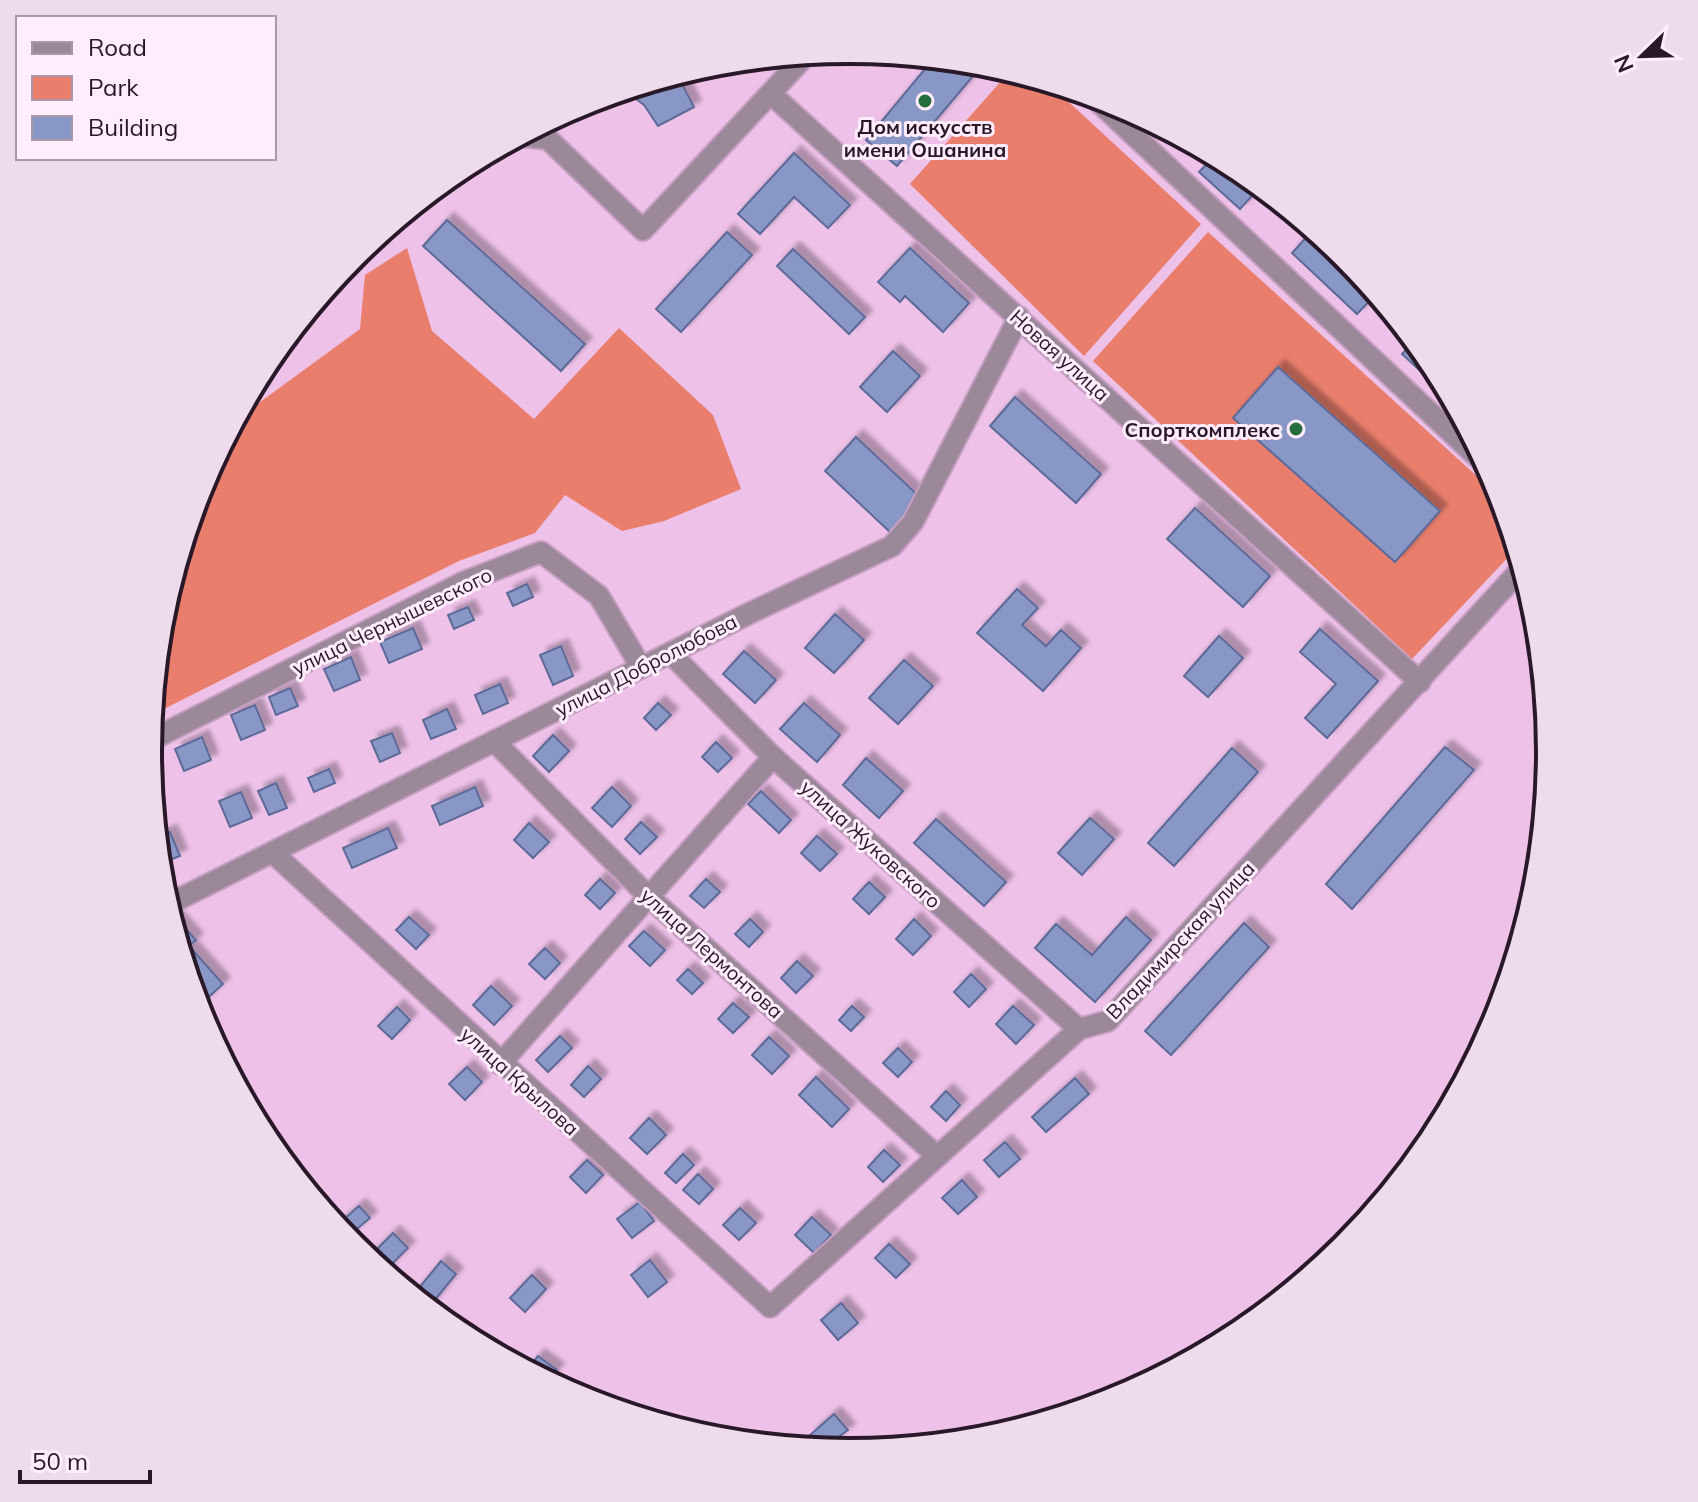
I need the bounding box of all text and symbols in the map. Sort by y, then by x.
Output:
legend [16,16,276,160]
north arrow [1602,16,1682,96]
text: Road [88,32,147,62]
text: N [1607,51,1640,77]
text: Park [88,72,139,102]
marker: Дом искусств имени Ошанина [916,92,934,110]
text: Building [88,112,178,142]
place label: Дом искусств имени Ошанина [844,114,1006,162]
street label: Новая улица [1005,304,1115,406]
place label: Спорткомплекс [1125,417,1280,442]
marker: Спорткомплекс [1287,420,1305,438]
street label: улица Чернышевского [288,562,496,680]
street label: улица Добролюбова [551,608,741,722]
street label: улица Жуковского [796,774,946,914]
street label: Владимирская улица [1100,856,1260,1024]
street label: улица Лермонтова [636,882,788,1024]
street label: улица Крылова [456,1021,584,1141]
scale bar [20,1434,150,1484]
text: 50 m [32,1446,88,1476]

